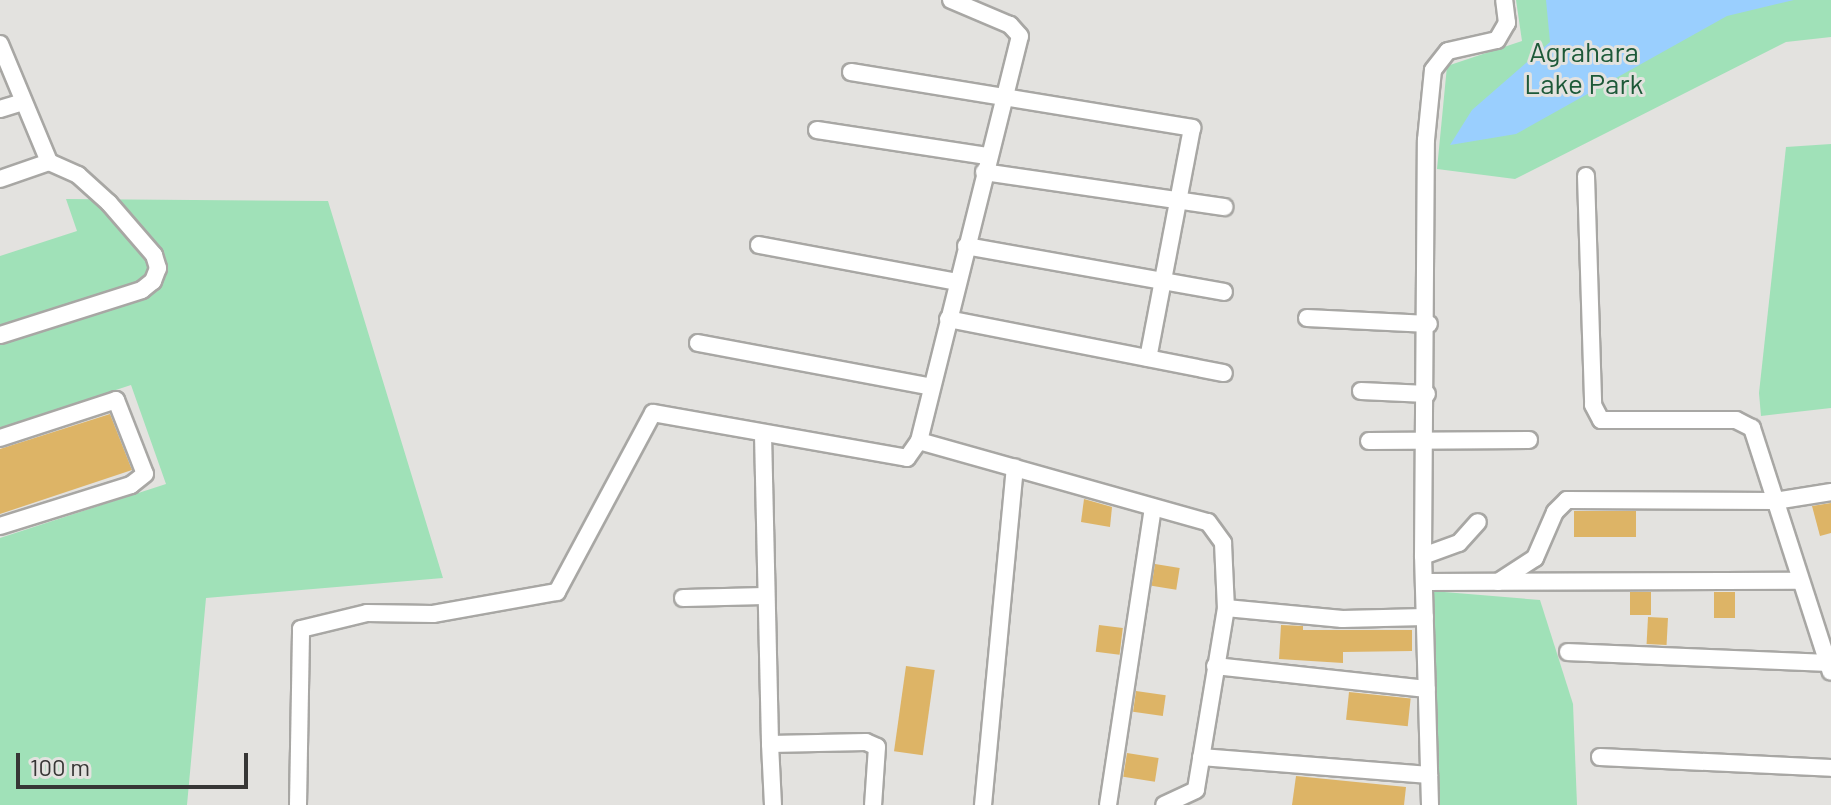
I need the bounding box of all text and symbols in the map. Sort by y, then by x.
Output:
park label: Agrahara Lake Park [1524,34,1644,100]
scale bar [20,737,252,787]
text: 100 m [30,752,90,781]

